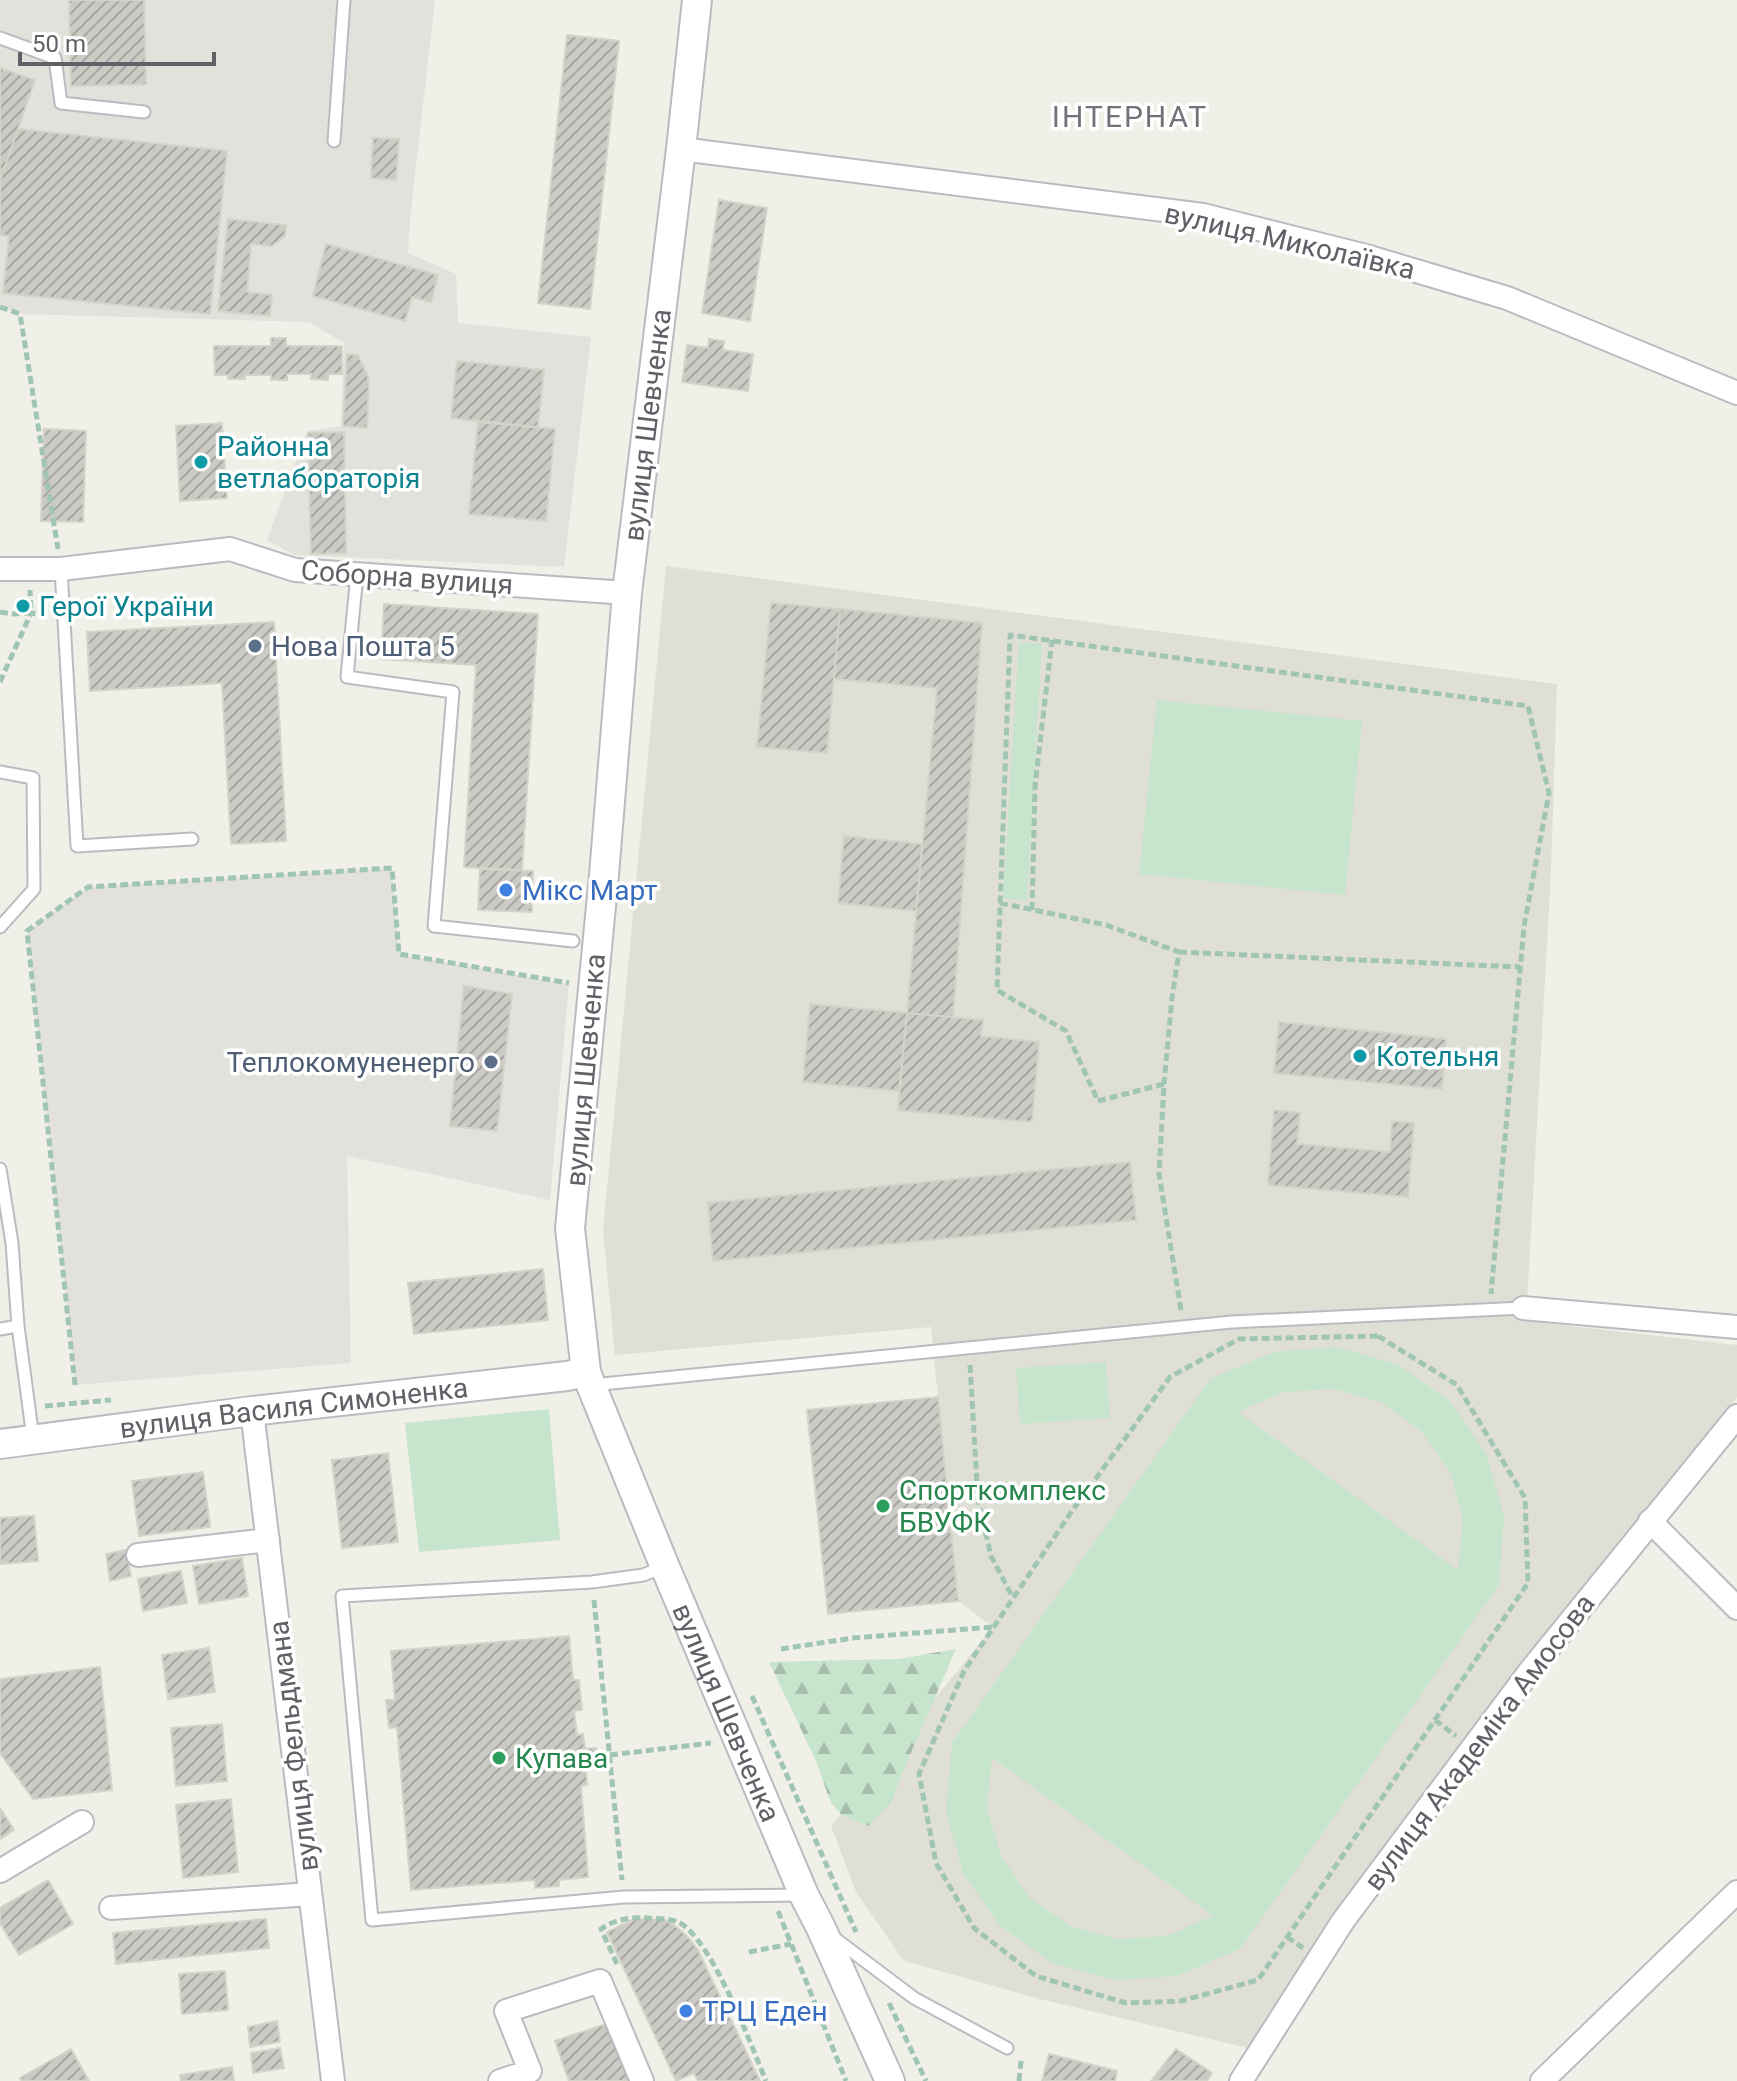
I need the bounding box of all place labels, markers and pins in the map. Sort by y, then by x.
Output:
place label: Районна ветлабораторія [217,430,420,495]
marker: Районна ветлабораторія [192,453,210,471]
place label: Герої України [39,590,214,623]
marker: Герої України [14,597,32,615]
place label: Нова Пошта 5 [271,630,455,663]
marker: Нова Пошта 5 [246,637,264,655]
place label: Мікс Март [522,874,658,907]
marker: Мікс Март [497,881,515,899]
place label: Котельня [1376,1040,1499,1073]
place label: Теплокомуненерго [226,1046,475,1079]
marker: Котельня [1351,1047,1369,1065]
marker: Теплокомуненерго [482,1053,500,1071]
place label: Спорткомплекс БВУФК [899,1474,1106,1539]
marker: Спорткомплекс БВУФК [874,1497,892,1515]
place label: Купава [515,1742,608,1775]
marker: Купава [490,1749,508,1767]
place label: ТРЦ Еден [702,1995,828,2028]
marker: ТРЦ Еден [677,2002,695,2020]

